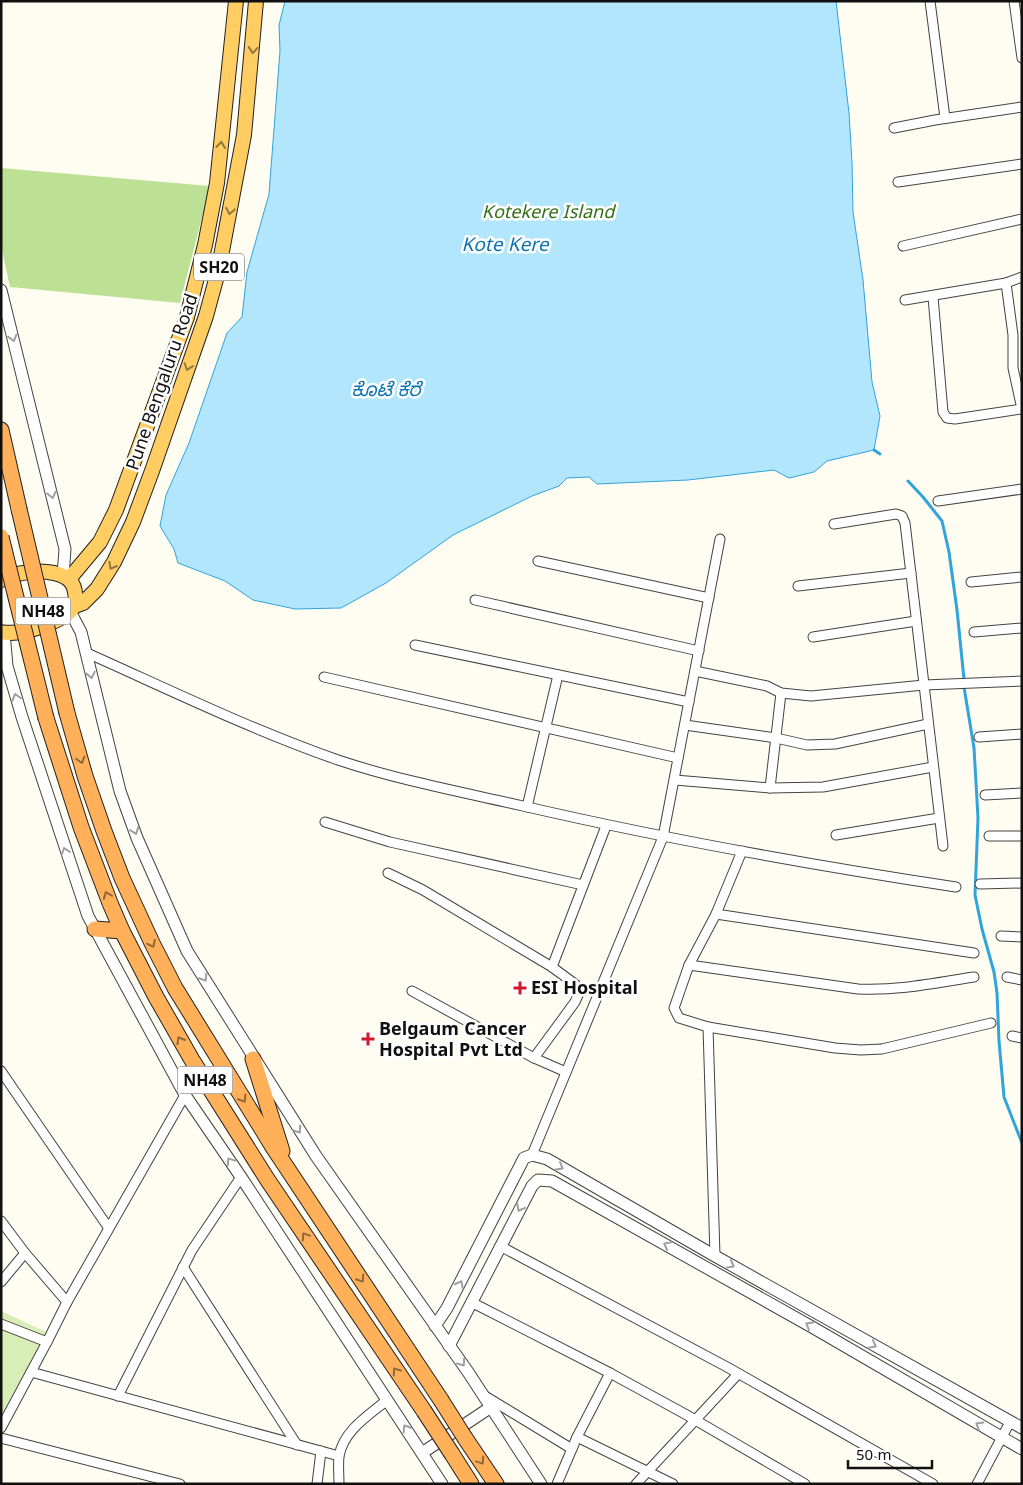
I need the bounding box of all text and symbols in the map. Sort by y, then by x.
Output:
one-way arrow [248,46,259,54]
one-way arrow [215,141,226,149]
park label: Kotekere Island [482,203,616,228]
one-way arrow [226,206,236,215]
water label: Kote Kere [462,236,550,261]
road number: SH20 [194,253,244,280]
street label: Pune Bengaluru Road [123,291,207,475]
one-way arrow [7,333,18,342]
one-way arrow [184,363,194,371]
water label: ಕೊಟೆ ಕೆರೆ [351,380,423,406]
one-way arrow [46,491,57,500]
one-way arrow [108,560,118,569]
road number: NH48 [15,598,70,624]
one-way arrow [86,670,96,679]
one-way arrow [11,693,21,701]
one-way arrow [75,755,85,764]
one-way arrow [129,826,139,835]
one-way arrow [61,848,71,856]
one-way arrow [103,891,113,900]
one-way arrow [146,939,156,948]
one-way arrow [197,973,207,982]
place label: ESI Hospital [531,979,638,1004]
marker: ESI Hospital [513,981,527,995]
place label: Belgaum Cancer Hospital Pvt Ltd [379,1020,526,1066]
marker: Belgaum Cancer Hospital Pvt Ltd [361,1032,375,1046]
one-way arrow [177,1036,187,1045]
road number: NH48 [178,1066,232,1094]
one-way arrow [237,1094,246,1103]
one-way arrow [292,1124,302,1133]
one-way arrow [227,1157,236,1167]
one-way arrow [555,1160,564,1170]
one-way arrow [516,1203,526,1212]
one-way arrow [302,1233,311,1242]
one-way arrow [664,1242,673,1252]
one-way arrow [726,1259,735,1269]
one-way arrow [355,1273,364,1282]
one-way arrow [454,1280,464,1289]
one-way arrow [806,1321,815,1331]
one-way arrow [867,1338,876,1348]
one-way arrow [456,1358,465,1367]
one-way arrow [393,1367,402,1377]
one-way arrow [976,1421,985,1431]
one-way arrow [402,1425,412,1434]
scale bar [848,1438,932,1470]
text: 50 m [856,1448,892,1468]
one-way arrow [475,1455,484,1464]

